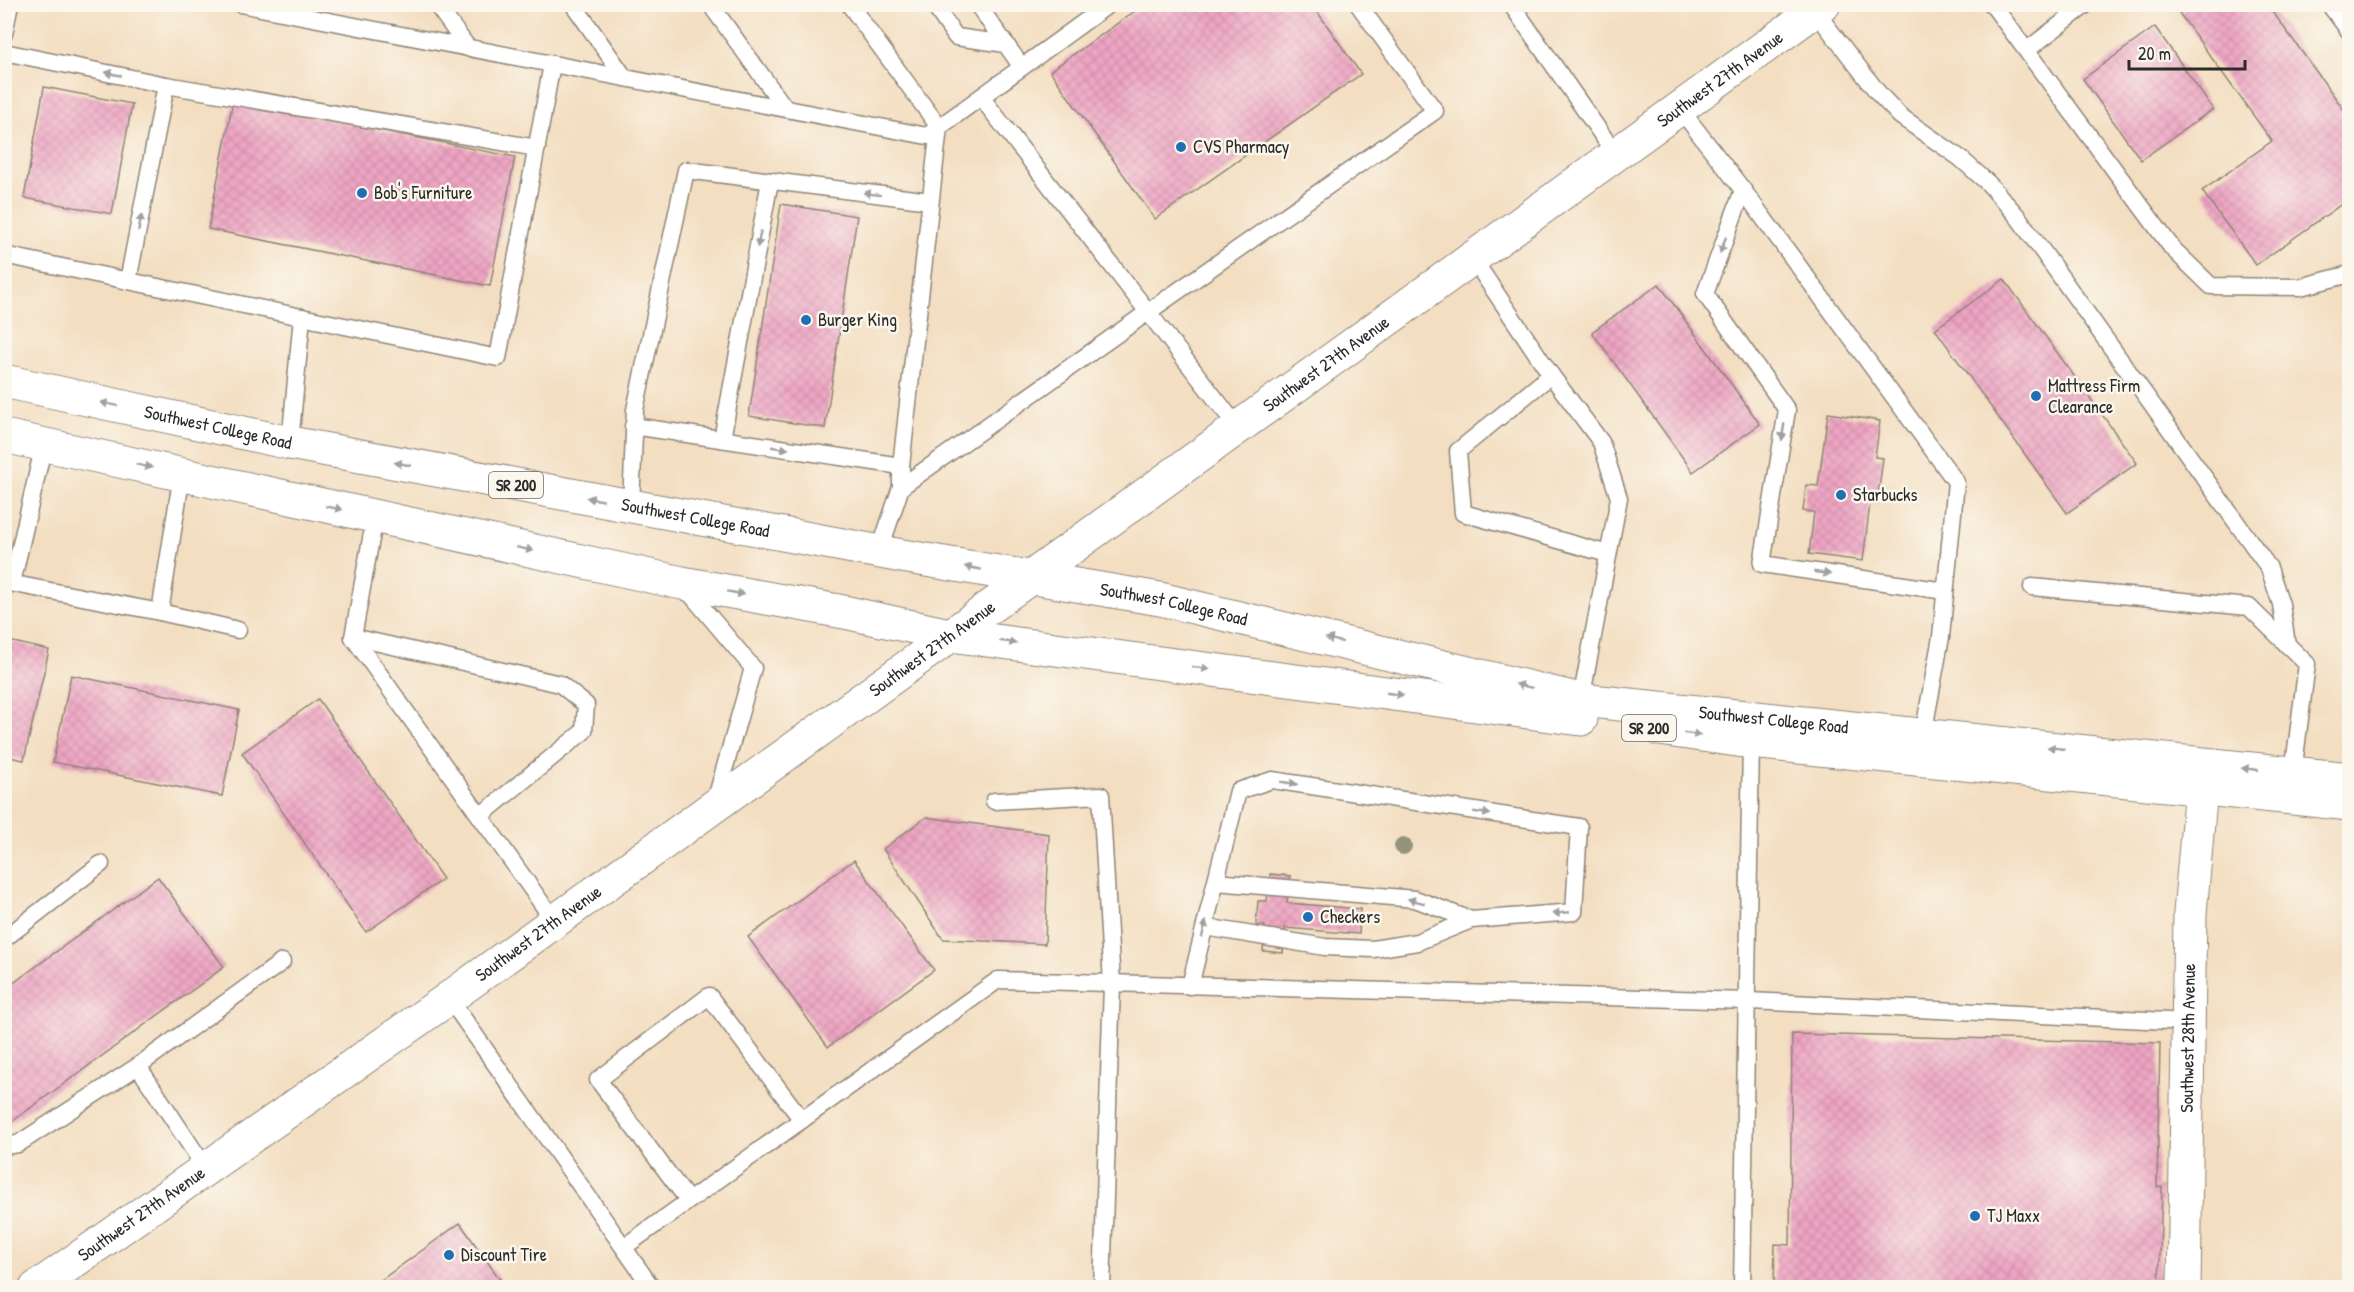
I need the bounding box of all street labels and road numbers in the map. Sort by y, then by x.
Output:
street label: Southwest 27th Avenue [1652,25,1788,133]
street label: Southwest 27th Avenue [1258,309,1394,418]
street label: Southwest College Road [142,399,294,455]
road number: SR 200 [489,472,543,498]
street label: Southwest College Road [619,491,772,543]
street label: Southwest College Road [1098,576,1250,632]
street label: Southwest 27th Avenue [864,594,1000,702]
street label: Southwest College Road [1698,699,1850,739]
road number: SR 200 [1622,715,1676,741]
street label: Southwest 27th Avenue [470,879,606,987]
street label: Southwest 28th Avenue [2174,963,2201,1113]
street label: Southwest 27th Avenue [73,1160,210,1267]

